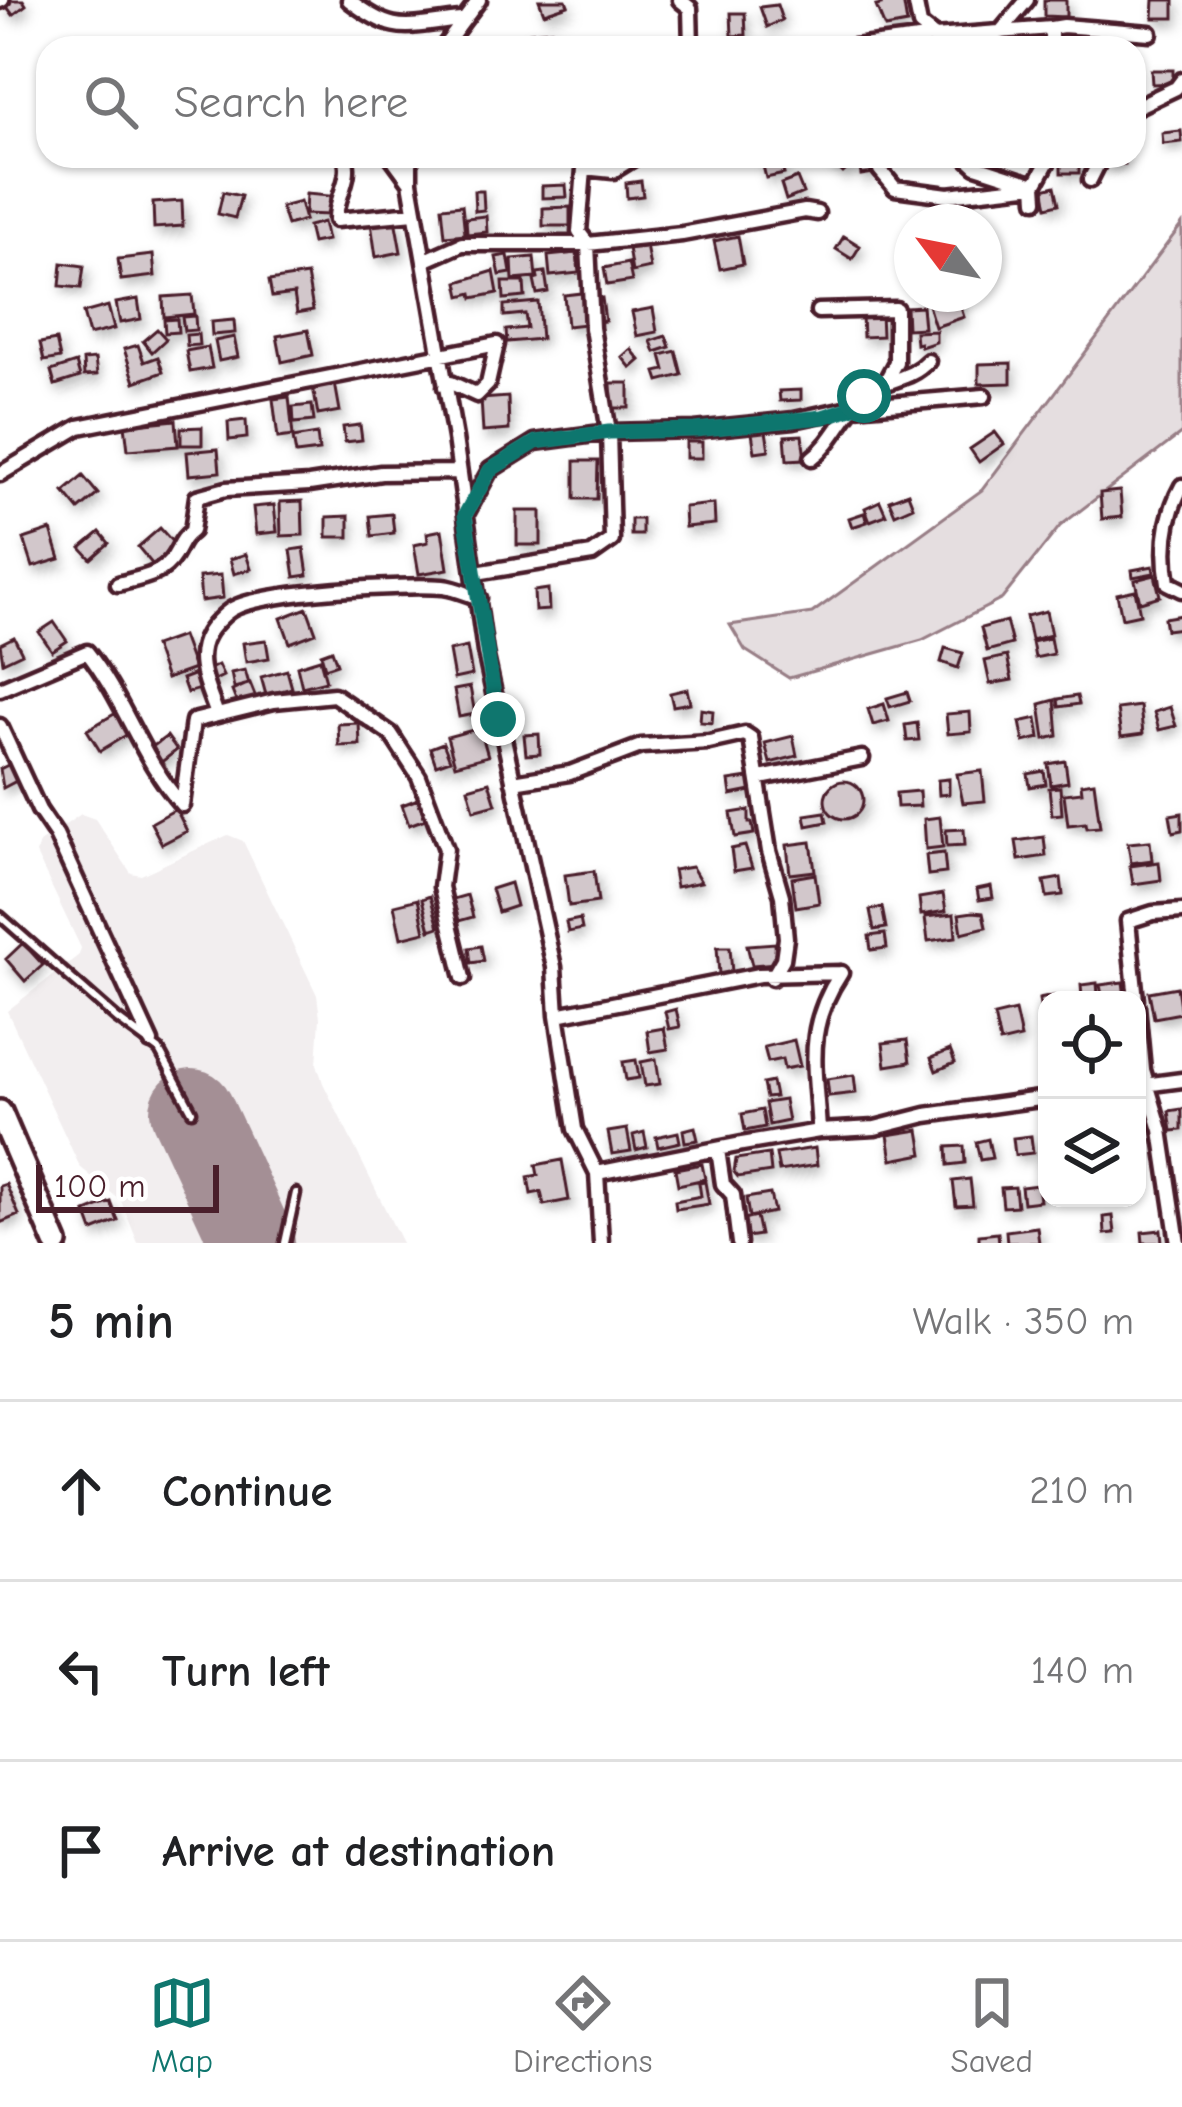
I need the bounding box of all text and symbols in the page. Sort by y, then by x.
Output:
search box [36,36,1146,168]
icon: search [78,69,144,135]
text: Search here [174,76,408,128]
north arrow [894,204,1002,312]
route start [837,369,891,423]
route end [471,692,525,746]
map controls [1038,991,1146,1207]
button: locate [1038,991,1146,1099]
button: layers [1038,1099,1146,1207]
scale bar [36,1159,219,1212]
text: 100 m [54,1167,146,1205]
text: 5 min [48,1292,174,1351]
text: Walk · 350 m [912,1299,1134,1344]
icon: ahead [48,1458,114,1524]
text: Continue [162,1465,332,1517]
text: 210 m [1029,1468,1134,1513]
icon: left [48,1638,114,1704]
text: Turn left [162,1645,329,1697]
text: 140 m [1031,1648,1134,1693]
icon: arrive [48,1818,114,1884]
text: Arrive at destination [162,1825,555,1877]
tab: Map [149,1970,215,2080]
tab: Directions [513,1970,653,2080]
tab: Saved [951,1970,1033,2080]

